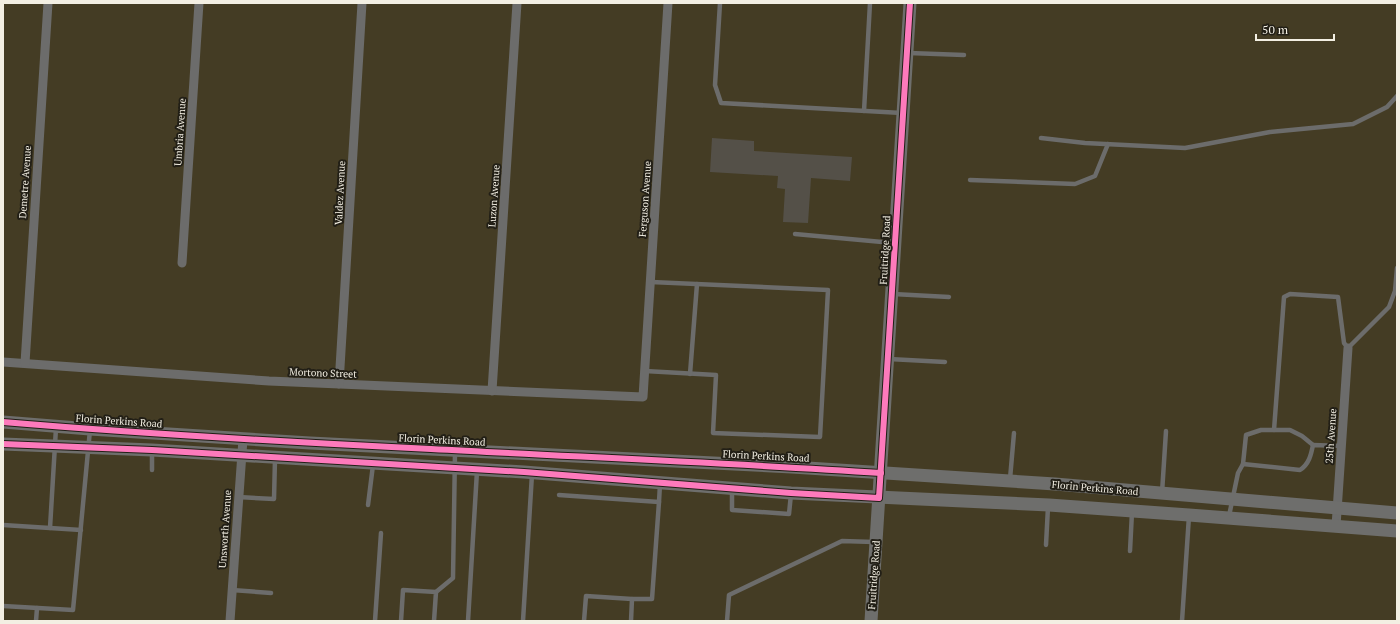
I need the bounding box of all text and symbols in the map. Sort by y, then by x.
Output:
scale bar [1256,16,1334,42]
text: 50 m [1262,22,1289,37]
street label: Umbria Avenue [171,98,189,166]
street label: Demetre Avenue [16,145,34,219]
street label: Valdez Avenue [332,160,348,226]
street label: Ferguson Avenue [636,161,654,237]
street label: Luzon Avenue [485,164,503,228]
street label: Fruitridge Road [877,215,893,285]
street label: Mortono Street [289,365,357,381]
street label: 25th Avenue [1323,408,1339,464]
street label: Florin Perkins Road [75,411,163,431]
street label: Florin Perkins Road [398,431,486,449]
street label: Florin Perkins Road [722,447,810,465]
street label: Florin Perkins Road [1051,478,1139,498]
street label: Unsworth Avenue [216,490,234,568]
street label: Fruitridge Road [865,540,883,610]

